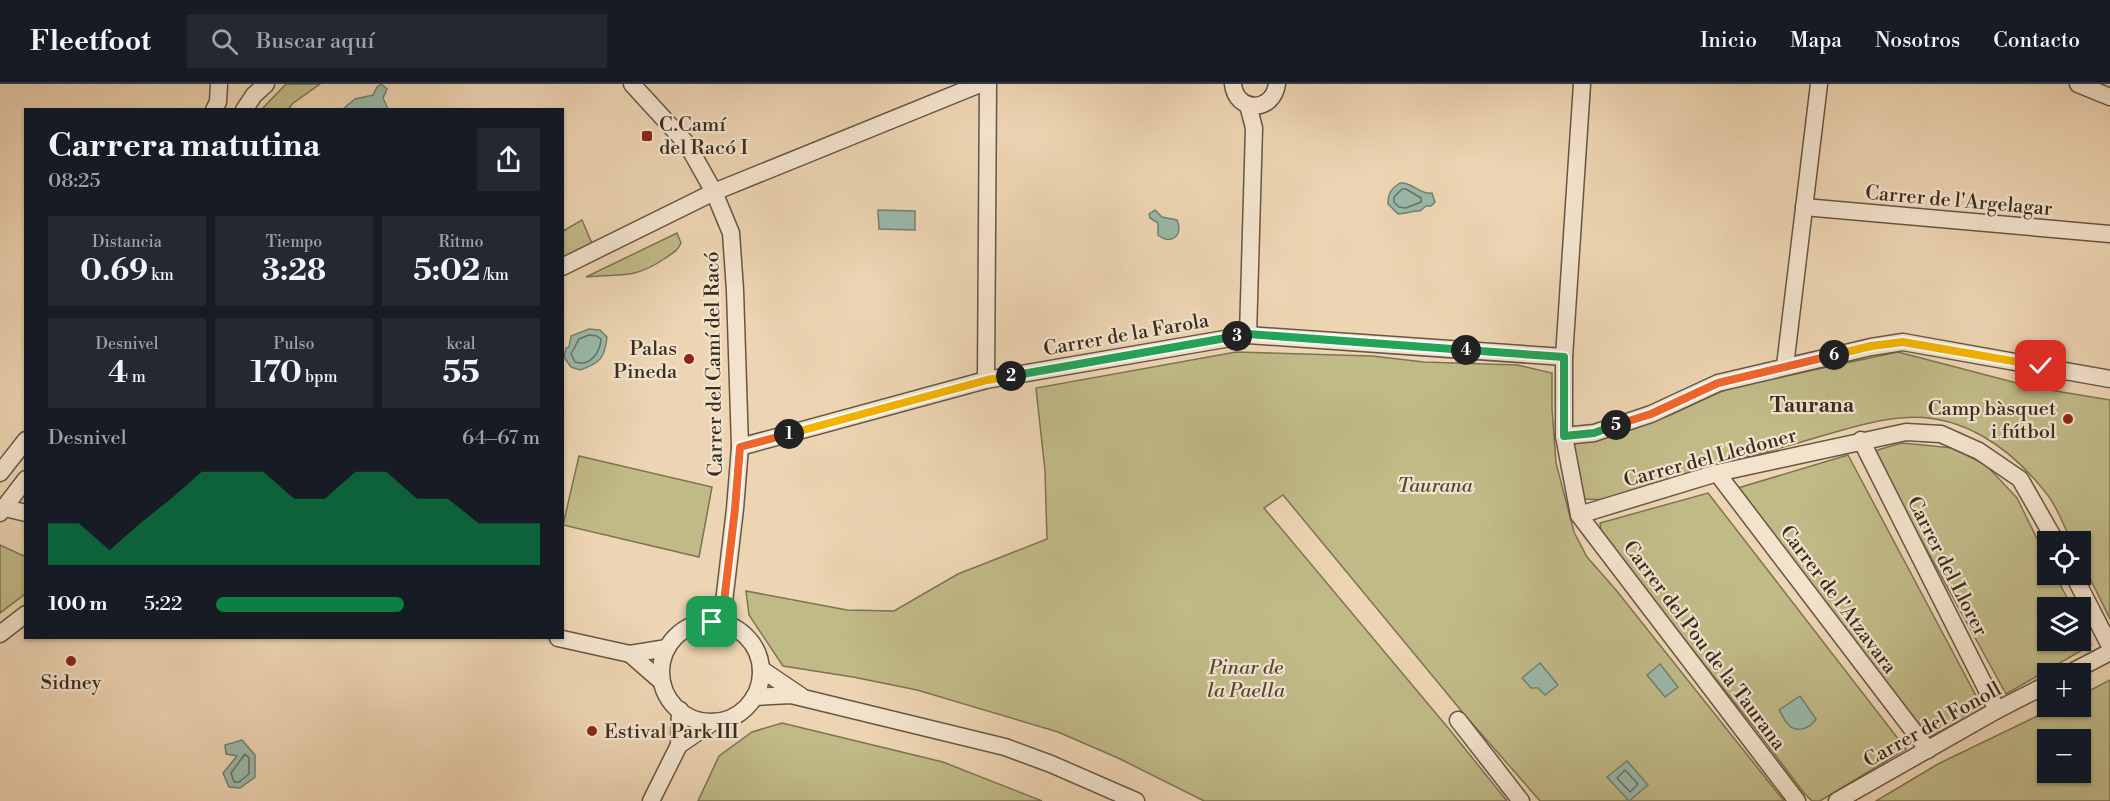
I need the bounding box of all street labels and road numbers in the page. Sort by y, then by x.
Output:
street label: Carrer de l'Argelagar [1864,181,2054,222]
street label: Carrer del Camí del Racó [700,251,729,477]
street label: Carrer de la Farola [1042,308,1212,362]
street label: Carrer del Lledoner [1621,423,1800,494]
street label: Carrer del Llorer [1901,493,1993,641]
street label: Carrer de l'Atzavara [1774,521,1902,680]
street label: Carrer del Pou de la Taurana [1617,536,1791,756]
street label: Carrer del Fonoll [1859,677,2006,774]

